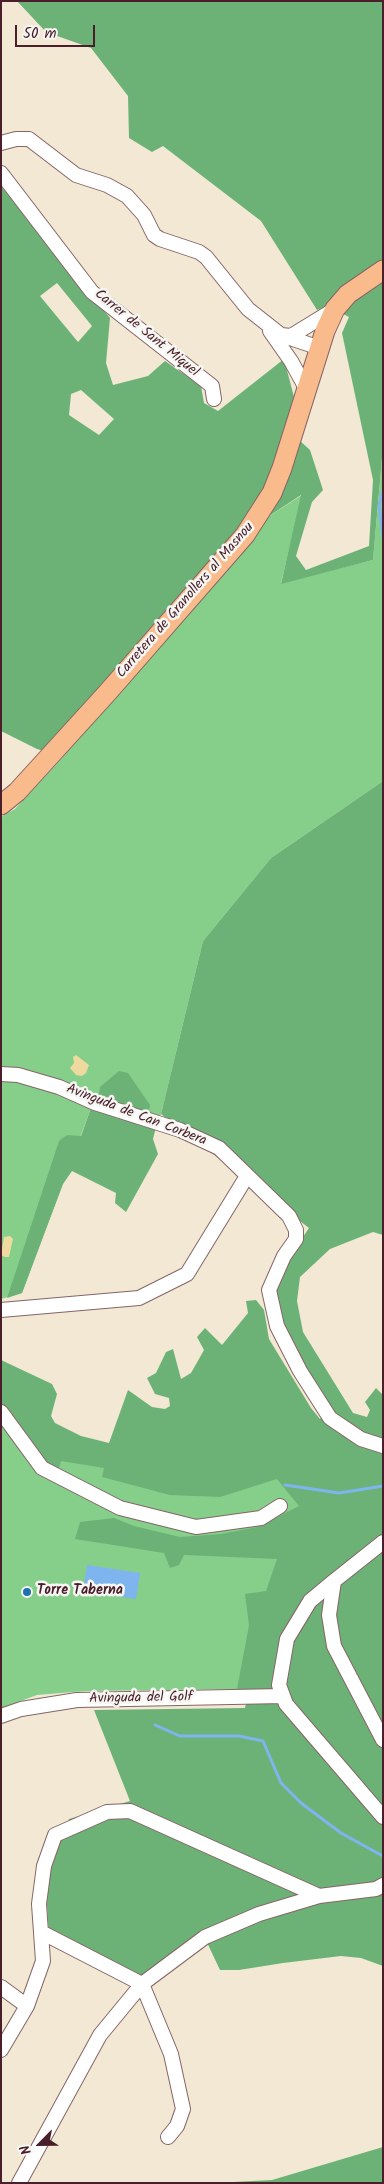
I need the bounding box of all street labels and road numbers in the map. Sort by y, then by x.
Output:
street label: Carrer de Sant Miquel [90,287,202,381]
street label: Carretera de Granollers al Masnou [114,520,258,682]
street label: Avinguda de Can Corbera [63,1081,209,1151]
street label: Avinguda del Golf [89,1690,193,1708]

